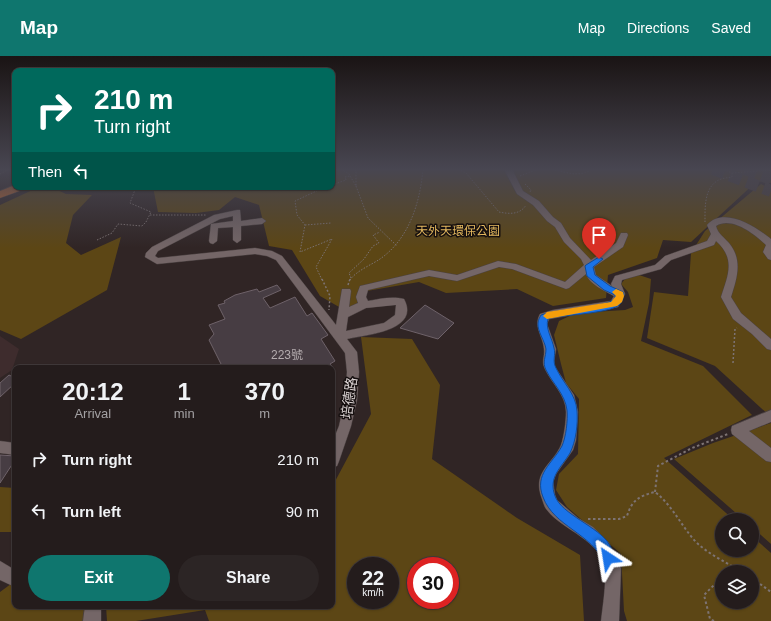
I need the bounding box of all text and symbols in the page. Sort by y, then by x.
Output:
text: Map [20,17,58,38]
text: Map [578,20,605,36]
text: Directions [627,20,689,36]
text: Saved [711,20,751,36]
icon: right [28,84,80,136]
text: 210 m [94,84,173,115]
text: Turn right [94,117,170,137]
icon: left [70,160,92,182]
text: Then [28,163,62,180]
pin [582,218,616,259]
park label: 天外天環保公園 [416,224,500,238]
icon: arrive [588,224,610,246]
house number: 223號 [271,348,303,362]
street label: 培德路 [338,376,360,420]
text: 20:12 [62,378,124,405]
text: 1 [177,378,191,405]
text: 370 [245,378,285,405]
text: Arrival [74,406,111,421]
text: min [174,406,195,421]
text: m [259,406,270,421]
icon: right [28,448,50,470]
text: Turn right [62,451,132,468]
text: 210 m [277,451,319,468]
icon: left [28,500,50,522]
text: Turn left [62,503,121,520]
text: 90 m [286,503,319,520]
map controls [715,513,759,609]
button: search [715,513,759,557]
position arrow [587,537,629,579]
button: Exit [28,555,170,601]
button: Share [178,555,319,601]
speed limit sign: 30 [407,557,459,609]
button: layers [715,565,759,609]
text: 22 [362,567,384,589]
text: km/h [362,587,384,598]

